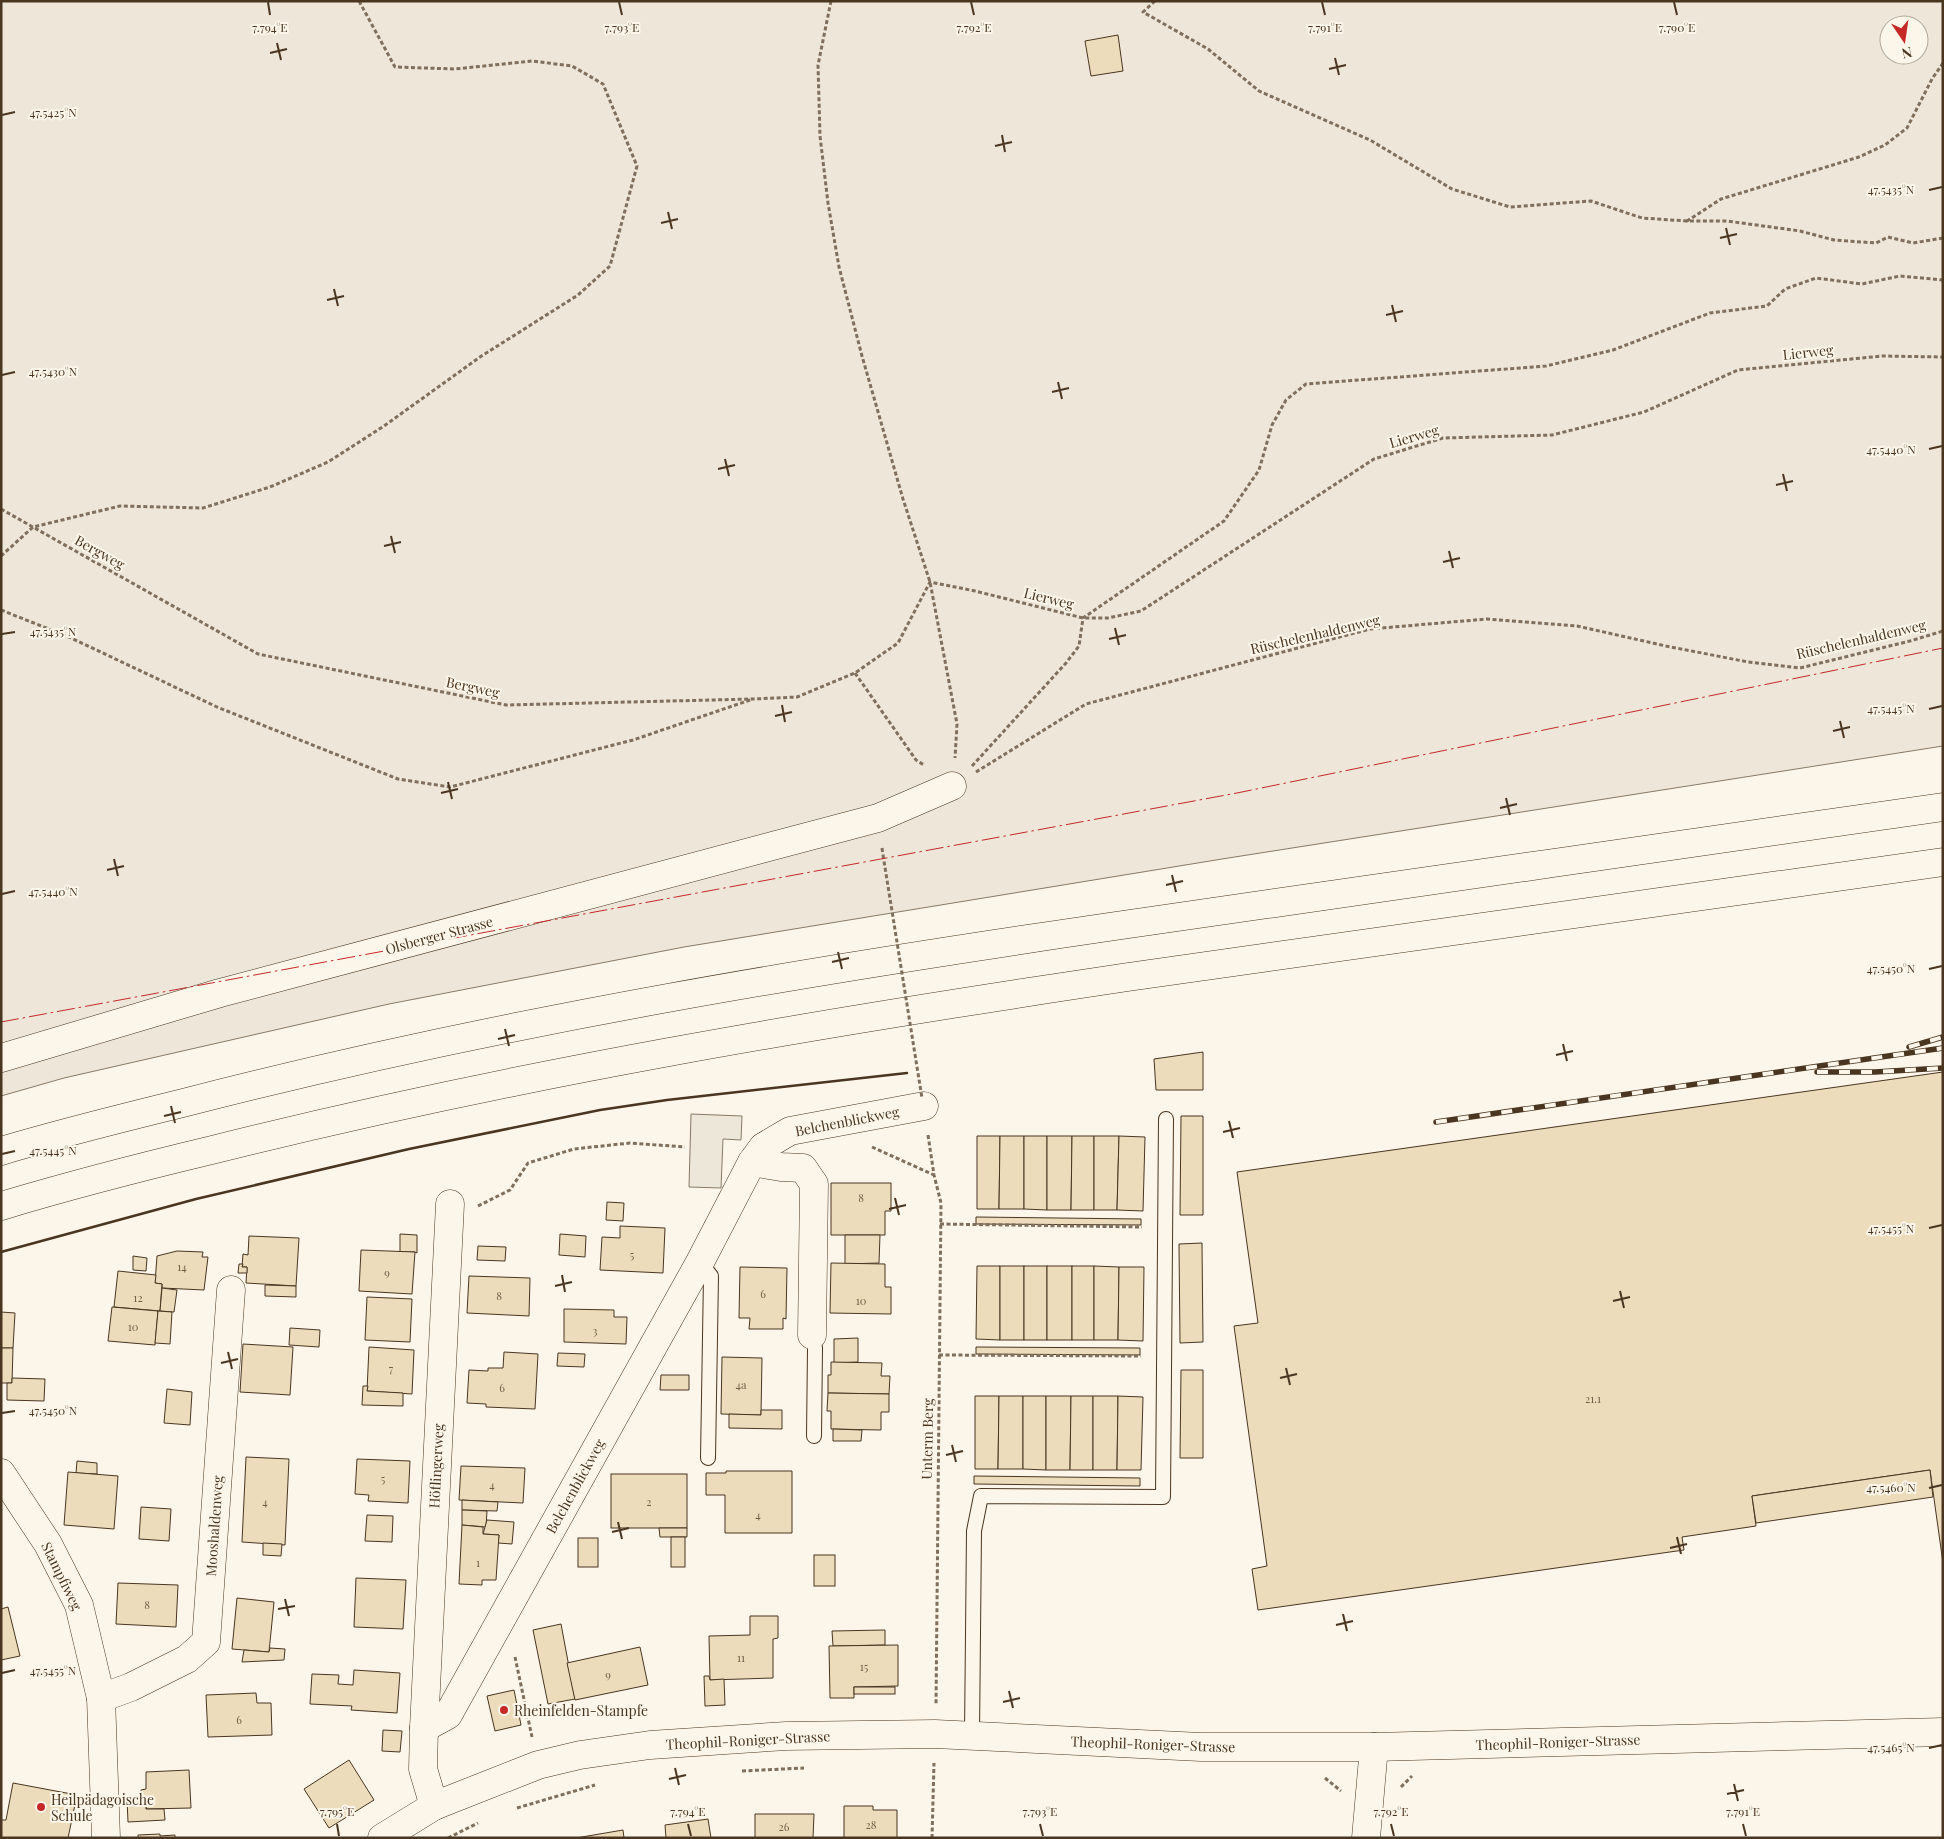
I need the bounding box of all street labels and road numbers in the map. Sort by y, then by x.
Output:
street label: Lierweg [1782,340,1835,364]
street label: Lierweg [1387,420,1442,452]
street label: Bergweg [72,530,129,574]
street label: Lierweg [1022,583,1077,614]
street label: Rüschelenhaldenweg [1248,610,1382,658]
street label: Rüschelenhaldenweg [1794,615,1928,663]
street label: Bergweg [444,672,502,702]
street label: Olsberger Strasse [383,911,495,959]
street label: Belchenblickweg [793,1101,901,1140]
street label: Unterm Berg [917,1398,937,1480]
street label: Höflingerweg [424,1423,448,1509]
street label: Belchenblickweg [541,1435,609,1537]
street label: Mooshaldenweg [201,1474,227,1577]
street label: Stampfiweg [37,1539,87,1614]
street label: Theophil-Roniger-Strasse [665,1726,831,1754]
street label: Theophil-Roniger-Strasse [1475,1730,1641,1754]
street label: Theophil-Roniger-Strasse [1070,1732,1236,1756]

